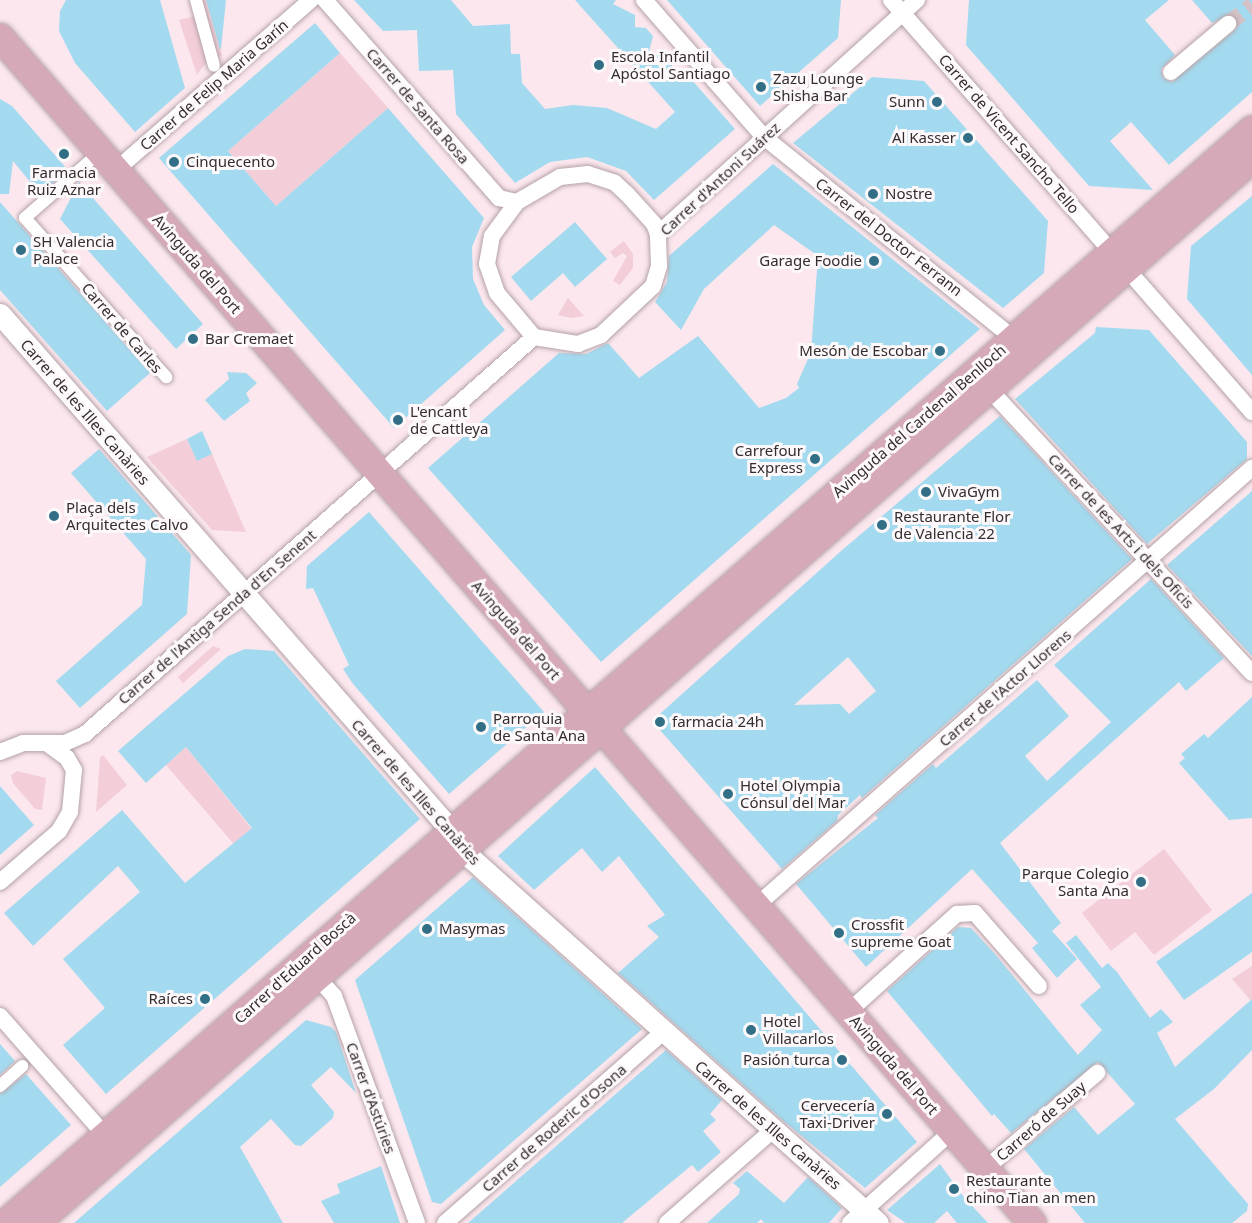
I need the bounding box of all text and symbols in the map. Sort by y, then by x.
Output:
street label: Carrer de Felip Maria Garín [136,16,292,154]
street label: Carrer de Santa Rosa [363,44,473,168]
place label: Escola Infantil Apóstol Santiago [611,47,730,82]
street label: Carrer de Vicent Sancho Tello [935,51,1083,217]
marker: Escola Infantil Apóstol Santiago [592,58,606,72]
place label: Zazu Lounge Shisha Bar [773,69,863,104]
marker: Zazu Lounge Shisha Bar [754,80,768,94]
place label: Sunn [889,93,925,111]
marker: Sunn [930,95,944,109]
street label: Carrer d'Antoni Suárez [656,119,784,239]
place label: Al Kasser [892,129,956,147]
marker: Al Kasser [961,131,975,145]
marker: Farmacia Ruiz Aznar [57,147,71,161]
place label: Cinquecento [186,153,275,171]
marker: Cinquecento [167,155,181,169]
place label: Farmacia Ruiz Aznar [27,163,101,198]
street label: Carrer del Doctor Ferrann [812,174,966,300]
place label: Nostre [885,185,932,203]
marker: Nostre [866,187,880,201]
street label: Avinguda del Port [149,211,245,317]
place label: SH Valencia Palace [33,232,114,267]
marker: SH Valencia Palace [14,243,28,257]
place label: Garage Foodie [759,252,862,270]
marker: Garage Foodie [867,254,881,268]
street label: Carrer de Carles [78,279,166,377]
place label: Bar Cremaet [205,330,293,348]
marker: Bar Cremaet [186,332,200,346]
street label: Carrer de les Illes Canàries [17,335,153,489]
street label: Avinguda del Cardenal Benlloch [829,341,1009,501]
place label: Mesón de Escobar [799,342,928,360]
marker: Mesón de Escobar [933,344,947,358]
place label: L'encant de Cattleya [410,402,488,437]
marker: L'encant de Cattleya [391,413,405,427]
place label: Carrefour Express [735,441,803,476]
street label: Carrer de les Arts i dels Oficis [1044,450,1198,612]
marker: Carrefour Express [808,452,822,466]
place label: VivaGym [938,483,999,501]
marker: VivaGym [919,485,933,499]
place label: Plaça dels Arquitectes Calvo [66,498,188,533]
place label: Restaurante Flor de Valencia 22 [894,507,1010,542]
marker: Plaça dels Arquitectes Calvo [47,509,61,523]
marker: Restaurante Flor de Valencia 22 [875,518,889,532]
street label: Carrer de l'Antiga Senda d'En Senent [114,526,320,708]
street label: Avinguda del Port [468,577,564,683]
street label: Carrer de l'Actor Llorens [935,626,1075,750]
place label: Parroquia de Santa Ana [493,709,586,744]
place label: farmacia 24h [672,713,764,731]
street label: Carrer de les Illes Canàries [348,715,484,869]
marker: farmacia 24h [653,715,667,729]
marker: Parroquia de Santa Ana [474,720,488,734]
place label: Hotel Olympia Cónsul del Mar [740,776,846,811]
marker: Hotel Olympia Cónsul del Mar [721,787,735,801]
place label: Parque Colegio Santa Ana [1022,864,1129,899]
marker: Parque Colegio Santa Ana [1134,875,1148,889]
street label: Carrer d'Eduard Boscà [231,909,359,1027]
place label: Crossfit supreme Goat [851,915,951,950]
place label: Masymas [439,920,505,938]
marker: Masymas [420,922,434,936]
marker: Crossfit supreme Goat [832,926,846,940]
place label: Raíces [149,990,193,1008]
marker: Raíces [198,992,212,1006]
place label: Hotel Villacarlos [763,1012,834,1047]
street label: Avinguda del Port [846,1012,942,1118]
marker: Hotel Villacarlos [744,1023,758,1037]
street label: Carrer d'Astúries [342,1040,400,1156]
place label: Pasión turca [743,1051,830,1069]
marker: Pasión turca [835,1053,849,1067]
street label: Carrer de les Illes Canàries [691,1057,845,1193]
street label: Carrer de Roderic d'Osona [478,1060,630,1196]
street label: Carreró de Suay [993,1077,1089,1165]
place label: Cervecería Taxi-Driver [800,1096,875,1131]
marker: Cervecería Taxi-Driver [880,1107,894,1121]
place label: Restaurante chino Tian an men [966,1171,1096,1206]
marker: Restaurante chino Tian an men [947,1182,961,1196]

